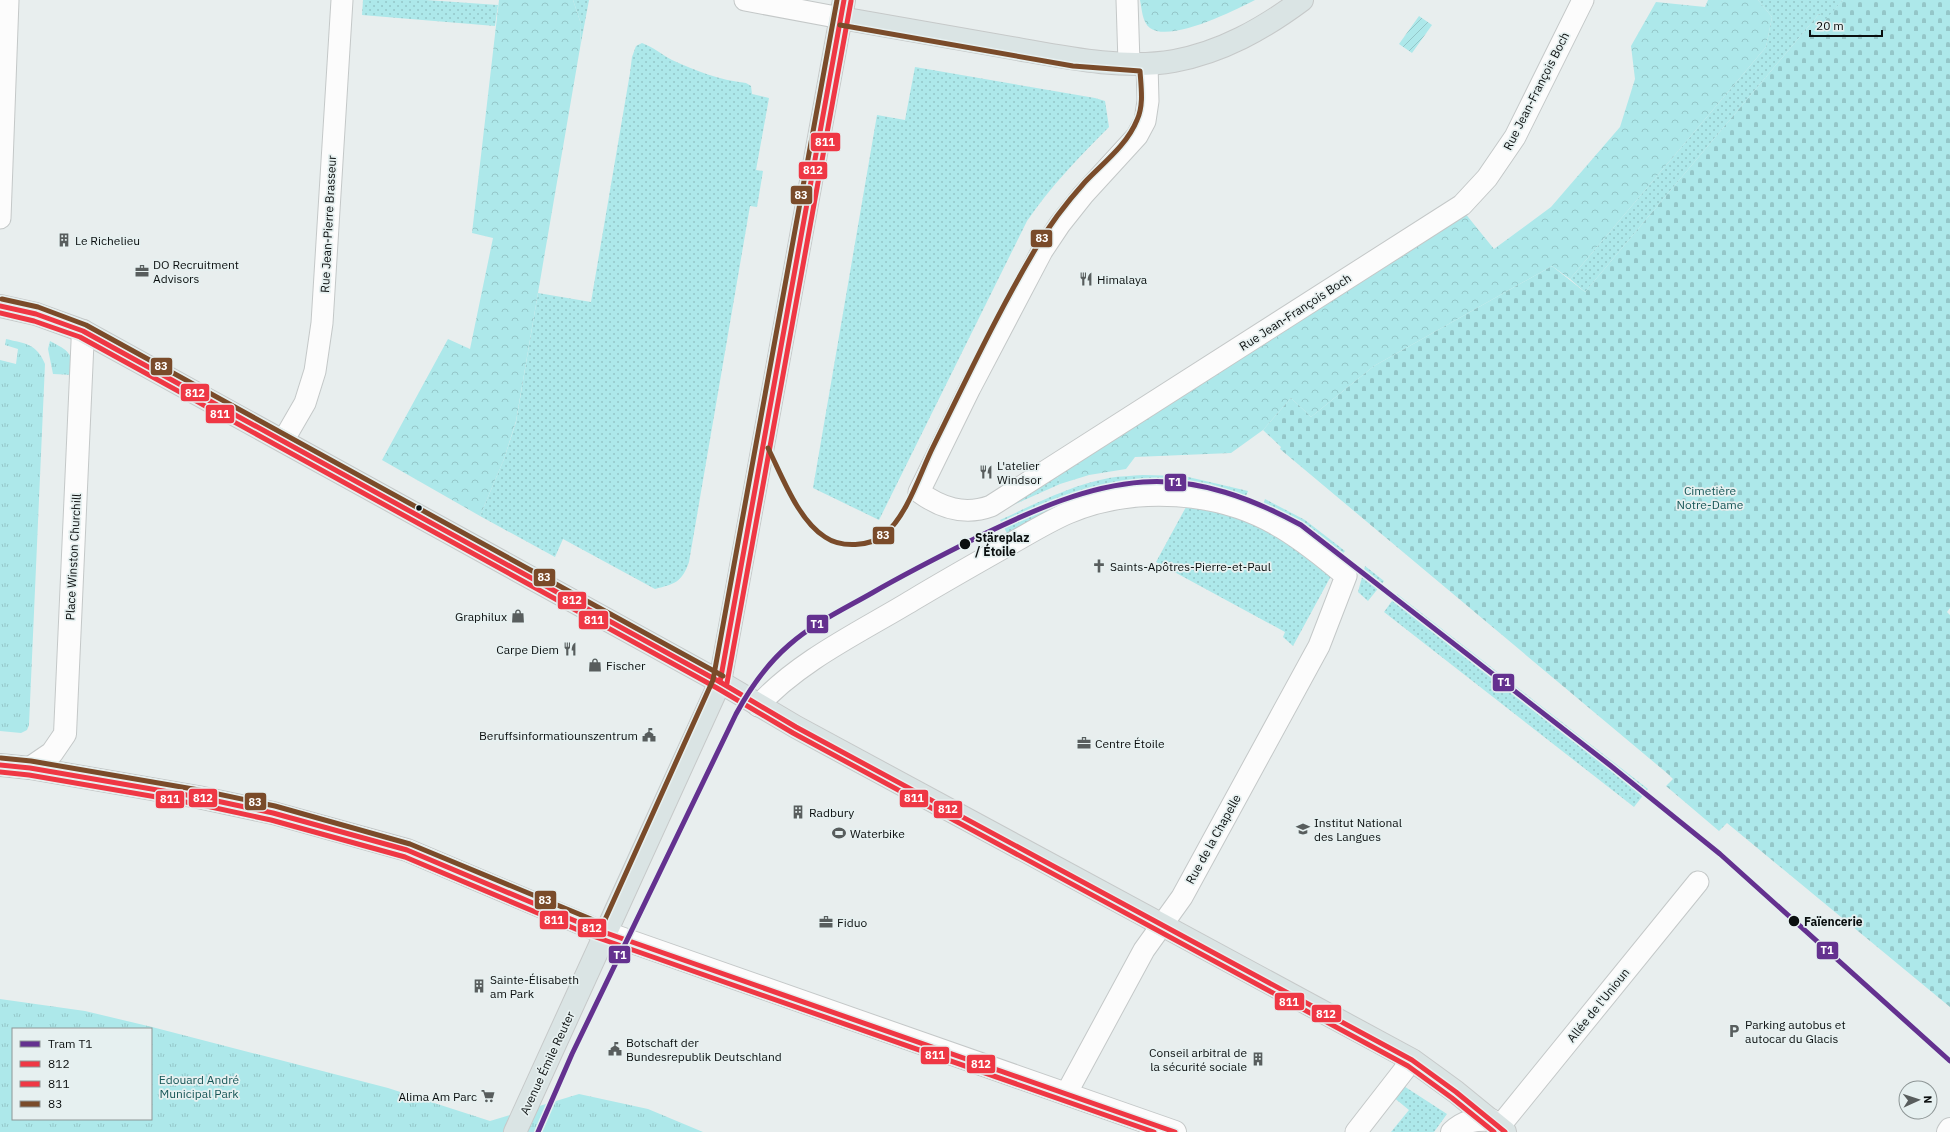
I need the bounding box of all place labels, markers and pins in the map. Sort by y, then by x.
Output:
building icon: Le Richelieu [56,232,72,248]
place label: Le Richelieu [75,233,140,248]
place label: DO Recruitment Advisors [153,257,239,286]
office icon: DO Recruitment Advisors [134,263,150,279]
restaurant icon: Himalaya [1078,271,1094,287]
place label: Himalaya [1097,272,1148,287]
place label: L'atelier Windsor [997,458,1042,487]
restaurant icon: L'atelier Windsor [978,464,994,480]
unlabelled marker [414,503,424,513]
place label: Stäreplaz / Étoile [975,530,1029,559]
marker: Stäreplaz / Étoile [958,537,972,551]
church icon: Saints-Apôtres-Pierre-et-Paul [1091,558,1107,574]
place label: Saints-Apôtres-Pierre-et-Paul [1110,559,1271,574]
shop icon: Graphilux [510,608,526,624]
place label: Graphilux [455,609,507,624]
restaurant icon: Carpe Diem [562,641,578,657]
place label: Carpe Diem [496,642,559,657]
shop icon: Fischer [587,657,603,673]
place label: Fischer [606,658,646,673]
public building icon: Beruffsinformatiounszentrum [641,727,657,743]
place label: Beruffsinformatiounszentrum [479,728,638,743]
office icon: Centre Étoile [1076,735,1092,751]
place label: Centre Étoile [1095,736,1165,751]
building icon: Radbury [790,804,806,820]
place label: Radbury [809,805,854,820]
place label: Institut National des Langues [1314,815,1402,844]
school or university icon: Institut National des Langues [1295,821,1311,837]
sports icon: Waterbike [831,825,847,841]
place label: Waterbike [850,826,905,841]
office icon: Fiduo [818,914,834,930]
marker: Faïencerie [1787,914,1801,928]
place label: Faïencerie [1804,914,1863,929]
place label: Fiduo [837,915,867,930]
place label: Sainte-Élisabeth am Park [490,972,579,1001]
building icon: Sainte-Élisabeth am Park [471,978,487,994]
place label: Parking autobus et autocar du Glacis [1745,1017,1846,1046]
parking icon: Parking autobus et autocar du Glacis [1726,1023,1742,1039]
place label: Botschaft der Bundesrepublik Deutschland [626,1035,782,1064]
public building icon: Botschaft der Bundesrepublik Deutschland [607,1041,623,1057]
place label: Conseil arbitral de la sécurité sociale [1149,1045,1247,1074]
building icon: Conseil arbitral de la sécurité sociale [1250,1051,1266,1067]
supermarket icon: Alima Am Parc [480,1088,496,1104]
place label: Alima Am Parc [398,1089,477,1104]

